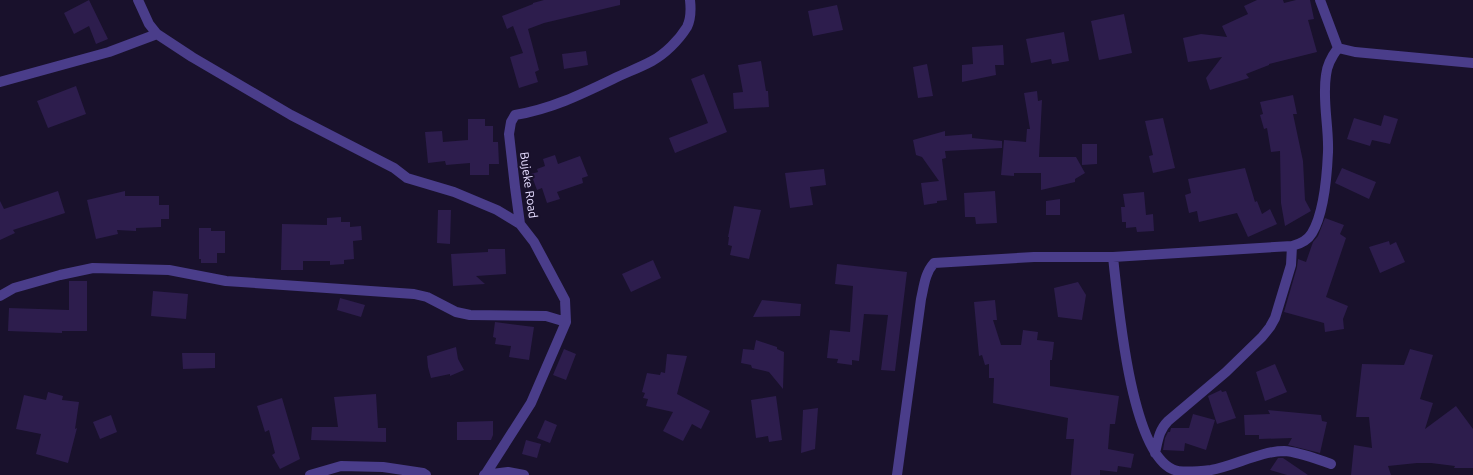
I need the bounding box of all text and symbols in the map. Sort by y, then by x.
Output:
street label: Bujeke Road [518,151,540,219]

